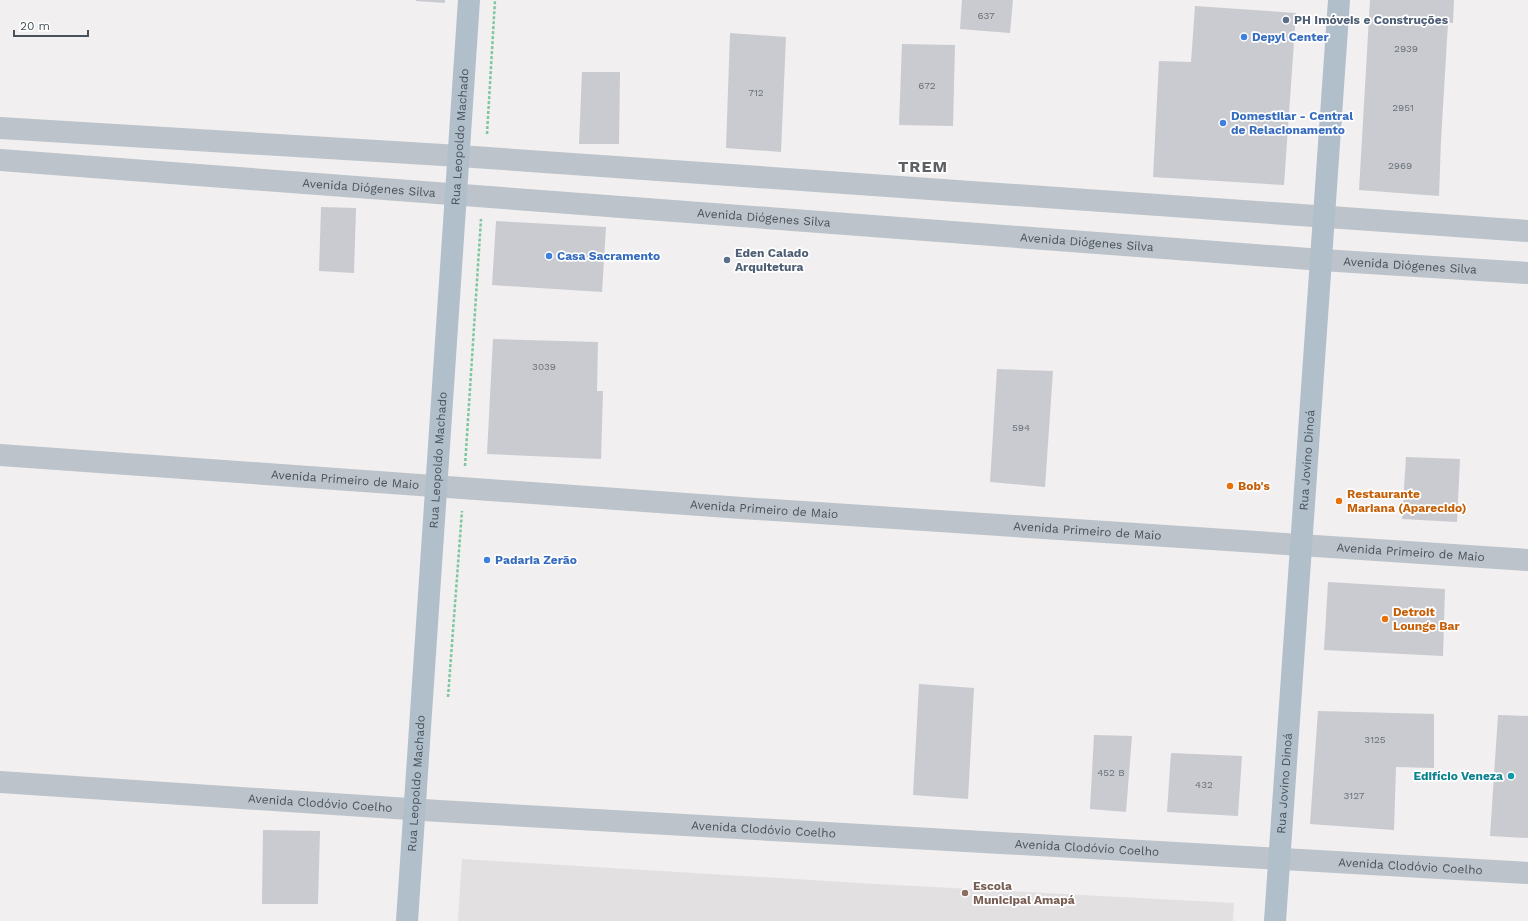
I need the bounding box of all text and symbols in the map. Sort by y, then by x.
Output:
house number: 637 [977,10,995,21]
scale bar [14,12,88,38]
place label: PH Imóveis e Construções [1294,13,1449,27]
marker: PH Imóveis e Construções [1281,15,1291,25]
text: 20 m [20,19,50,33]
place label: Depyl Center [1252,30,1329,44]
marker: Depyl Center [1239,32,1249,42]
house number: 2939 [1394,43,1418,54]
street label: Rua Leopoldo Machado [448,68,471,206]
house number: 672 [918,80,936,91]
house number: 712 [748,87,764,98]
house number: 2951 [1392,102,1414,113]
place label: Domestilar - Central de Relacionamento [1231,109,1353,137]
marker: Domestilar - Central de Relacionamento [1218,118,1228,128]
district label: TREM [898,157,948,176]
house number: 2969 [1388,160,1412,171]
street label: Avenida Diógenes Silva [302,176,436,200]
street label: Avenida Diógenes Silva [697,206,831,230]
street label: Avenida Diógenes Silva [1020,230,1154,254]
place label: Eden Calado Arquitetura [735,246,809,274]
place label: Casa Sacramento [557,249,660,263]
marker: Casa Sacramento [544,251,554,261]
street label: Avenida Diógenes Silva [1343,254,1477,277]
marker: Eden Calado Arquitetura [722,255,732,265]
house number: 3039 [532,361,556,372]
street label: Rua Leopoldo Machado [426,391,450,529]
street label: Rua Jovino Dinoá [1297,409,1318,511]
house number: 594 [1012,422,1030,433]
street label: Avenida Primeiro de Maio [271,467,420,492]
place label: Bob's [1238,479,1271,493]
marker: Bob's [1225,481,1235,491]
place label: Restaurante Mariana (Aparecido) [1347,487,1466,515]
marker: Restaurante Mariana (Aparecido) [1334,496,1344,506]
street label: Avenida Primeiro de Maio [689,497,839,521]
street label: Avenida Primeiro de Maio [1013,519,1162,543]
street label: Avenida Primeiro de Maio [1336,540,1485,564]
place label: Padaria Zerão [495,553,577,567]
marker: Padaria Zerão [482,555,492,565]
place label: Detroit Lounge Bar [1393,605,1460,633]
marker: Detroit Lounge Bar [1380,614,1390,624]
street label: Rua Leopoldo Machado [405,715,428,852]
street label: Rua Jovino Dinoá [1274,732,1295,834]
house number: 3125 [1364,734,1386,745]
house number: 452 B [1097,767,1125,778]
place label: Edifício Veneza [1413,769,1503,783]
marker: Edifício Veneza [1506,771,1516,781]
house number: 432 [1195,779,1213,790]
house number: 3127 [1344,790,1365,801]
street label: Avenida Clodóvio Coelho [248,791,393,815]
street label: Avenida Clodóvio Coelho [691,818,836,841]
street label: Avenida Clodóvio Coelho [1014,837,1160,859]
street label: Avenida Clodóvio Coelho [1338,855,1483,877]
place label: Escola Municipal Amapá [973,879,1075,907]
marker: Escola Municipal Amapá [960,888,970,898]

